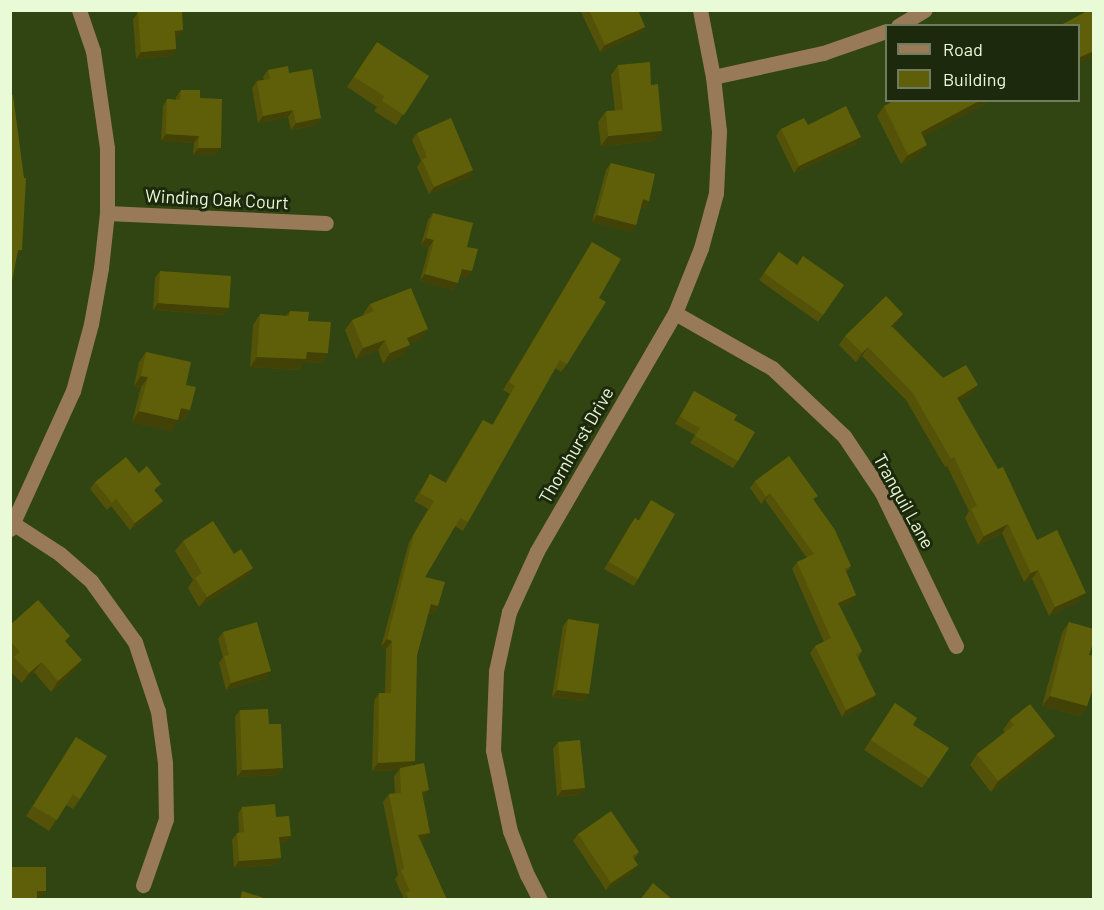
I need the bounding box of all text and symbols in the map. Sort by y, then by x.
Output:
legend [885,24,1080,102]
text: Road [943,38,983,60]
text: Building [943,68,1006,90]
street label: Winding Oak Court [145,184,289,214]
street label: Thornhurst Drive [534,383,618,507]
street label: Tranquil Lane [869,450,939,552]

